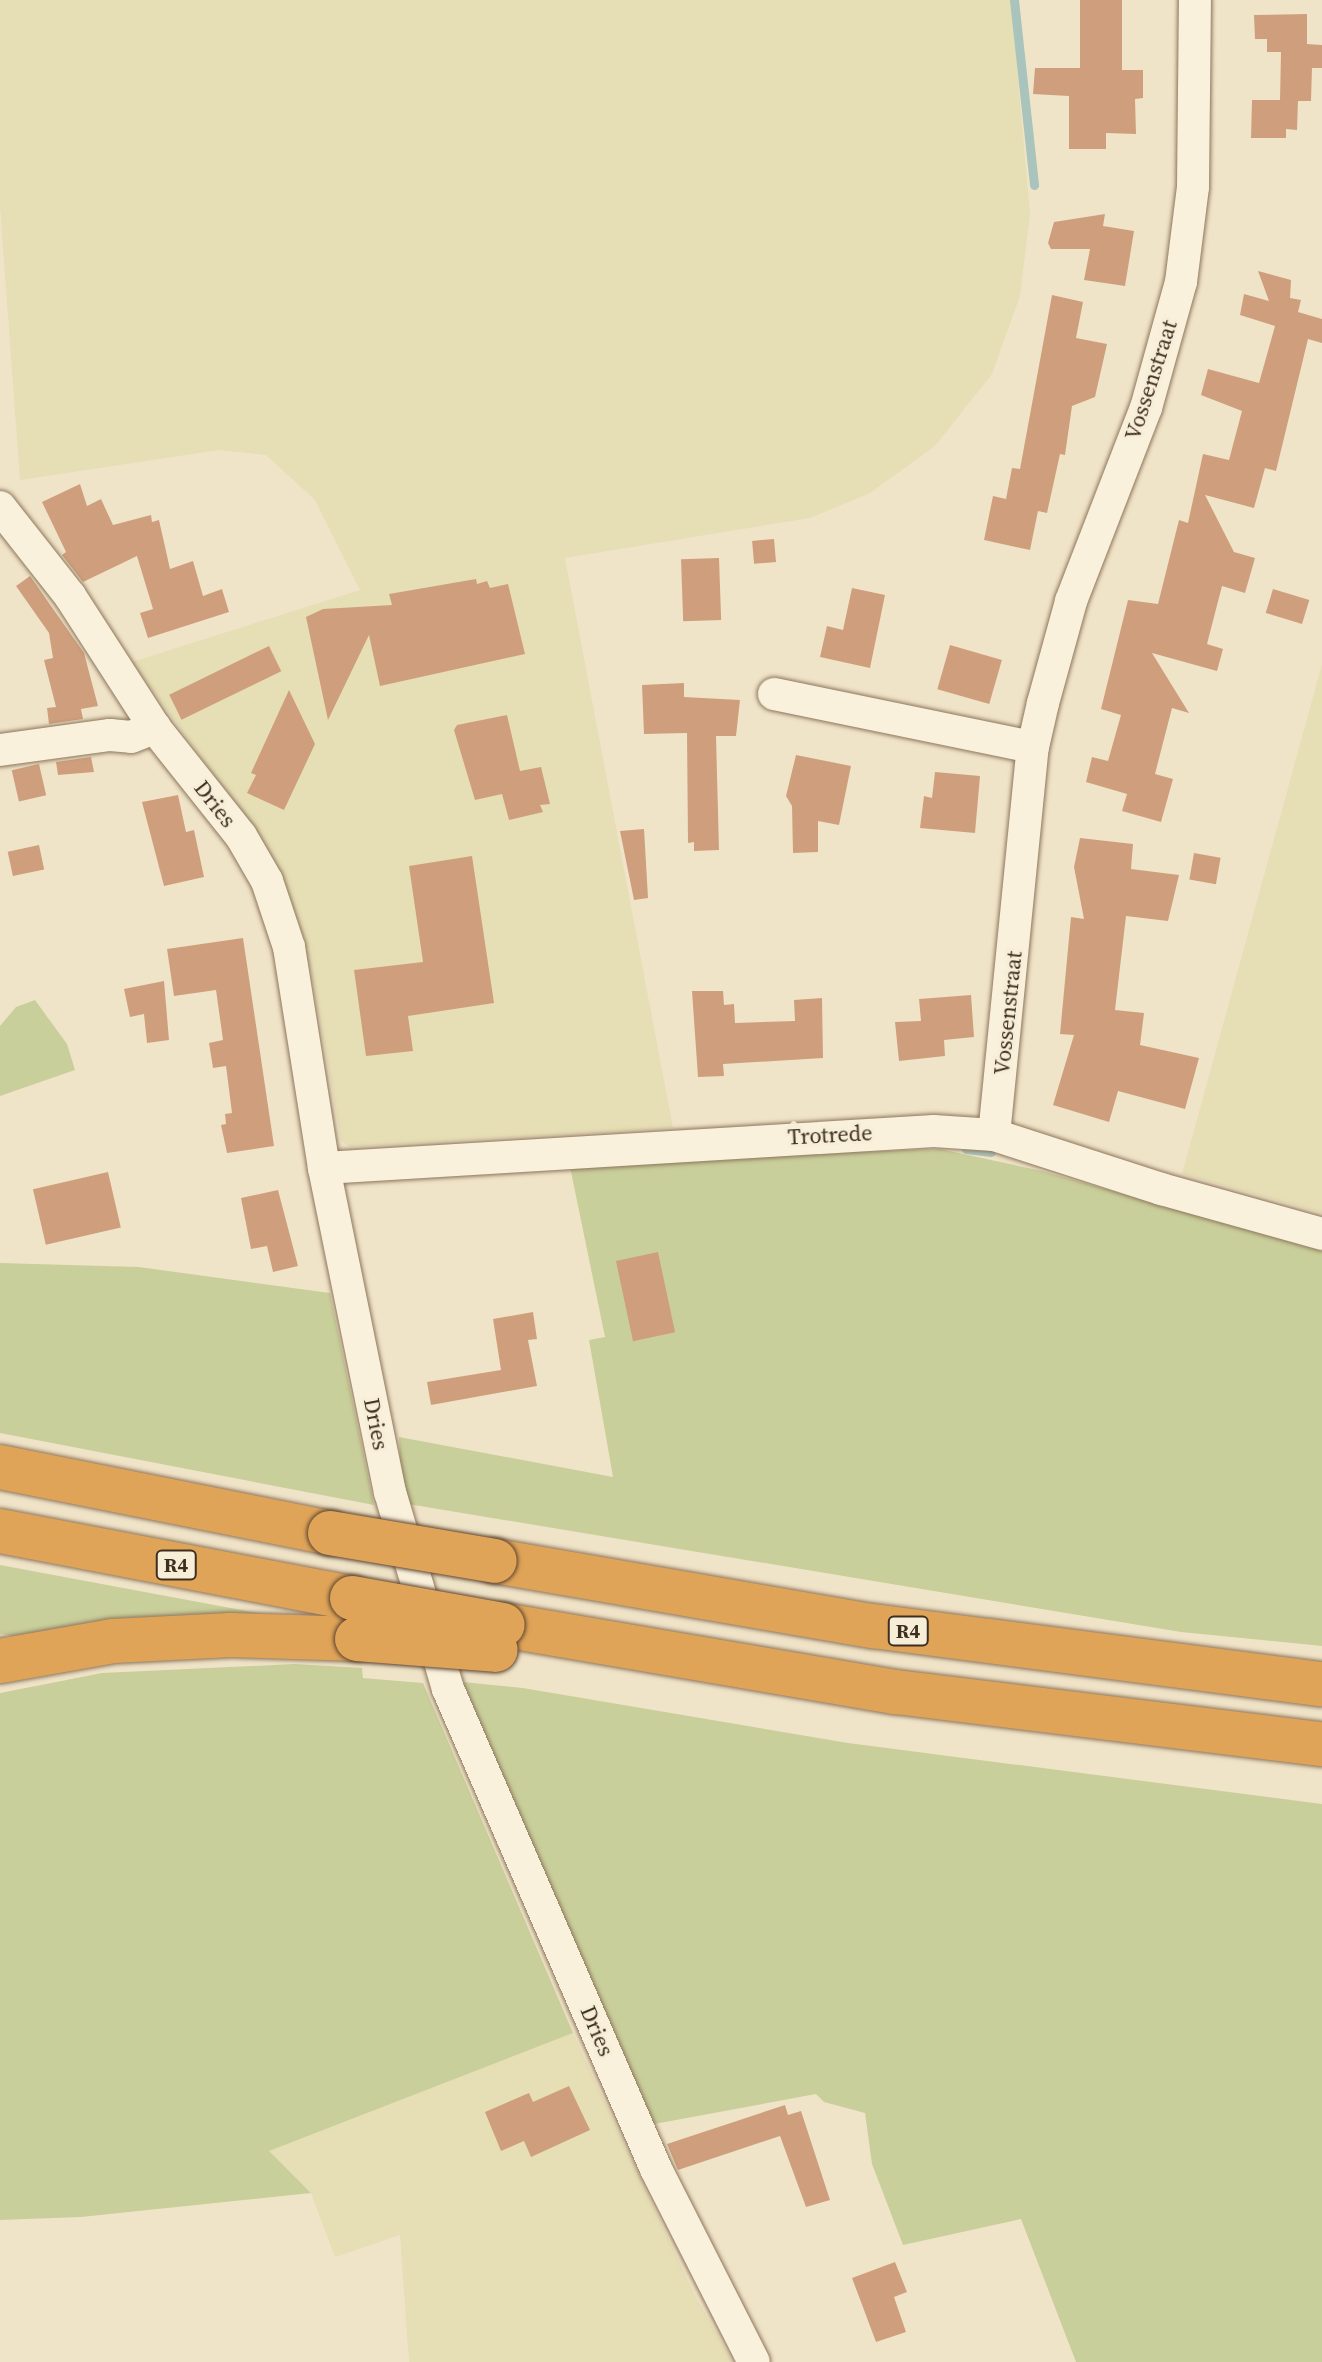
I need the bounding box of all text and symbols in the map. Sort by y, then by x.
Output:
street label: Vossenstraat [1119,317,1183,443]
street label: Dries [189,775,241,833]
street label: Vossenstraat [988,950,1028,1076]
street label: Trotrede [787,1120,873,1150]
street label: Dries [358,1396,394,1452]
road number: R4 [154,1549,198,1581]
road number: R4 [886,1615,930,1647]
street label: Dries [575,2002,619,2060]

